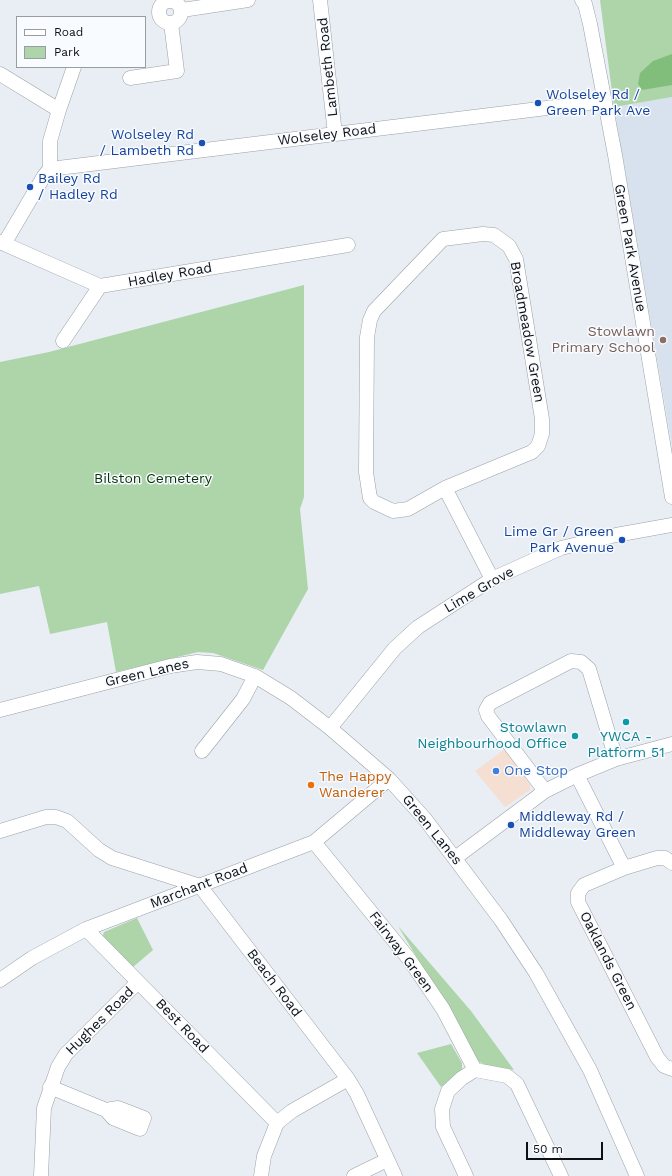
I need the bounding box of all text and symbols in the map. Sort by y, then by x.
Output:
legend [16,16,146,68]
street label: Lambeth Road [314,17,342,117]
text: Road [54,25,83,39]
text: Park [54,45,80,59]
place label: Wolseley Rd / Green Park Ave [546,87,650,120]
marker: Wolseley Rd / Green Park Ave [533,98,543,108]
street label: Wolseley Road [277,121,377,149]
place label: Wolseley Rd / Lambeth Rd [100,127,194,160]
marker: Wolseley Rd / Lambeth Rd [197,138,207,148]
place label: Bailey Rd / Hadley Rd [38,171,118,204]
marker: Bailey Rd / Hadley Rd [25,182,35,192]
street label: Green Park Avenue [610,183,650,313]
street label: Hadley Road [127,259,213,291]
street label: Broadmeadow Green [506,260,548,404]
place label: Stowlawn Primary School [551,324,655,356]
marker: Stowlawn Primary School [658,335,668,345]
park label: Bilston Cemetery [94,471,212,487]
place label: Lime Gr / Green Park Avenue [504,524,614,556]
marker: Lime Gr / Green Park Avenue [617,535,627,545]
street label: Lime Grove [441,563,517,617]
street label: Green Lanes [103,655,191,691]
marker: YWCA - Platform 51 [621,717,631,727]
place label: Stowlawn Neighbourhood Office [417,720,567,752]
place label: YWCA - Platform 51 [587,729,665,762]
marker: Stowlawn Neighbourhood Office [570,731,580,741]
place label: One Stop [504,763,568,779]
marker: One Stop [491,766,501,776]
place label: The Happy Wanderer [319,769,391,802]
marker: The Happy Wanderer [306,780,316,790]
street label: Green Lanes [399,791,465,869]
place label: Middleway Rd / Middleway Green [519,809,636,842]
marker: Middleway Rd / Middleway Green [506,820,516,830]
street label: Marchant Road [148,860,250,912]
street label: Fairway Green [365,908,437,996]
street label: Oaklands Green [576,909,640,1013]
street label: Beach Road [243,946,305,1020]
street label: Hughes Road [62,983,138,1059]
street label: Best Road [152,995,212,1057]
scale bar [528,1134,605,1160]
text: 50 m [533,1142,563,1156]

